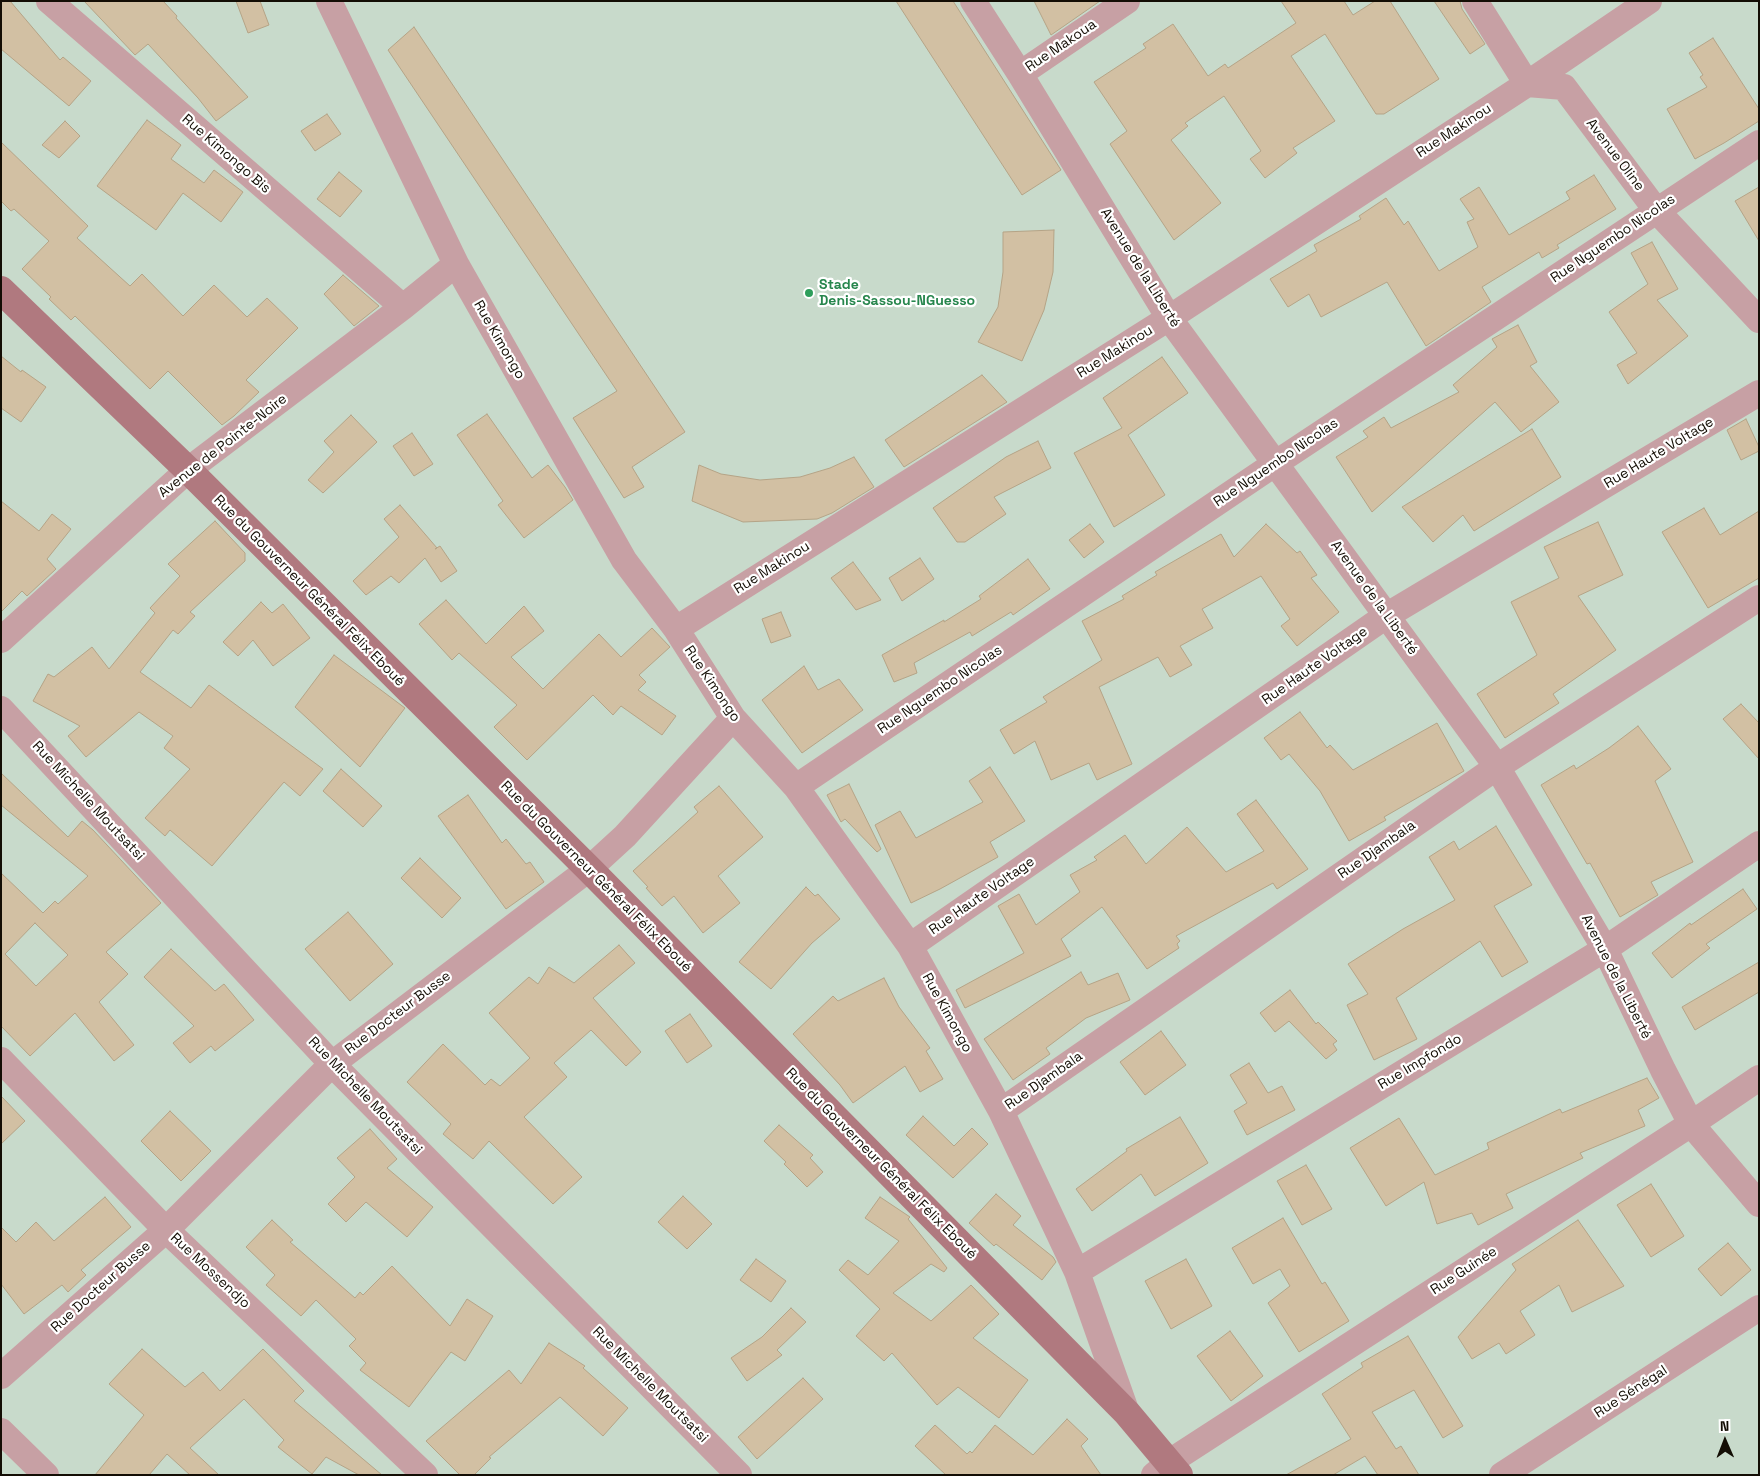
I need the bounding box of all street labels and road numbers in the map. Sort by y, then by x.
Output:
street label: Rue Makoua [1022,16,1100,76]
street label: Rue Makinou [1413,100,1495,162]
street label: Rue Kimongo Bis [178,111,274,197]
street label: Avenue Oline [1582,116,1648,194]
street label: Rue Nguembo Nicolas [1548,191,1678,287]
street label: Avenue de la Liberté [1097,205,1183,331]
street label: Rue Kimongo [470,298,528,382]
street label: Rue Makinou [1074,322,1156,382]
street label: Avenue de Pointe-Noire [156,391,290,501]
street label: Rue Haute Voltage [1601,414,1717,492]
street label: Rue Nguembo Nicolas [1211,415,1341,511]
street label: Rue du Gouverneur Général Félix Eboué [210,492,408,690]
street label: Rue Makinou [731,538,813,598]
street label: Avenue de la Liberté [1327,538,1421,658]
street label: Rue Haute Voltage [1259,623,1371,709]
street label: Rue Nguembo Nicolas [875,642,1005,738]
street label: Rue Kimongo [680,643,744,725]
street label: Rue Michelle Moutsatsi [28,738,148,864]
street label: Rue du Gouverneur Général Félix Eboué [497,778,695,976]
street label: Rue Djambala [1335,817,1419,883]
street label: Rue Haute Voltage [926,853,1038,939]
street label: Avenue de la Liberté [1577,912,1655,1042]
street label: Rue Docteur Busse [342,968,454,1058]
street label: Rue Kimongo [918,970,976,1056]
street label: Rue Impfondo [1375,1031,1465,1093]
street label: Rue Michelle Moutsatsi [305,1034,425,1158]
street label: Rue Djambala [1002,1048,1086,1114]
street label: Rue du Gouverneur Général Félix Eboué [782,1065,980,1263]
street label: Rue Mossendjo [167,1230,253,1312]
street label: Rue Docteur Busse [48,1238,154,1336]
street label: Rue Guinée [1428,1243,1500,1299]
street label: Rue Michelle Moutsatsi [589,1324,711,1446]
street label: Rue Sénégal [1591,1362,1671,1422]

